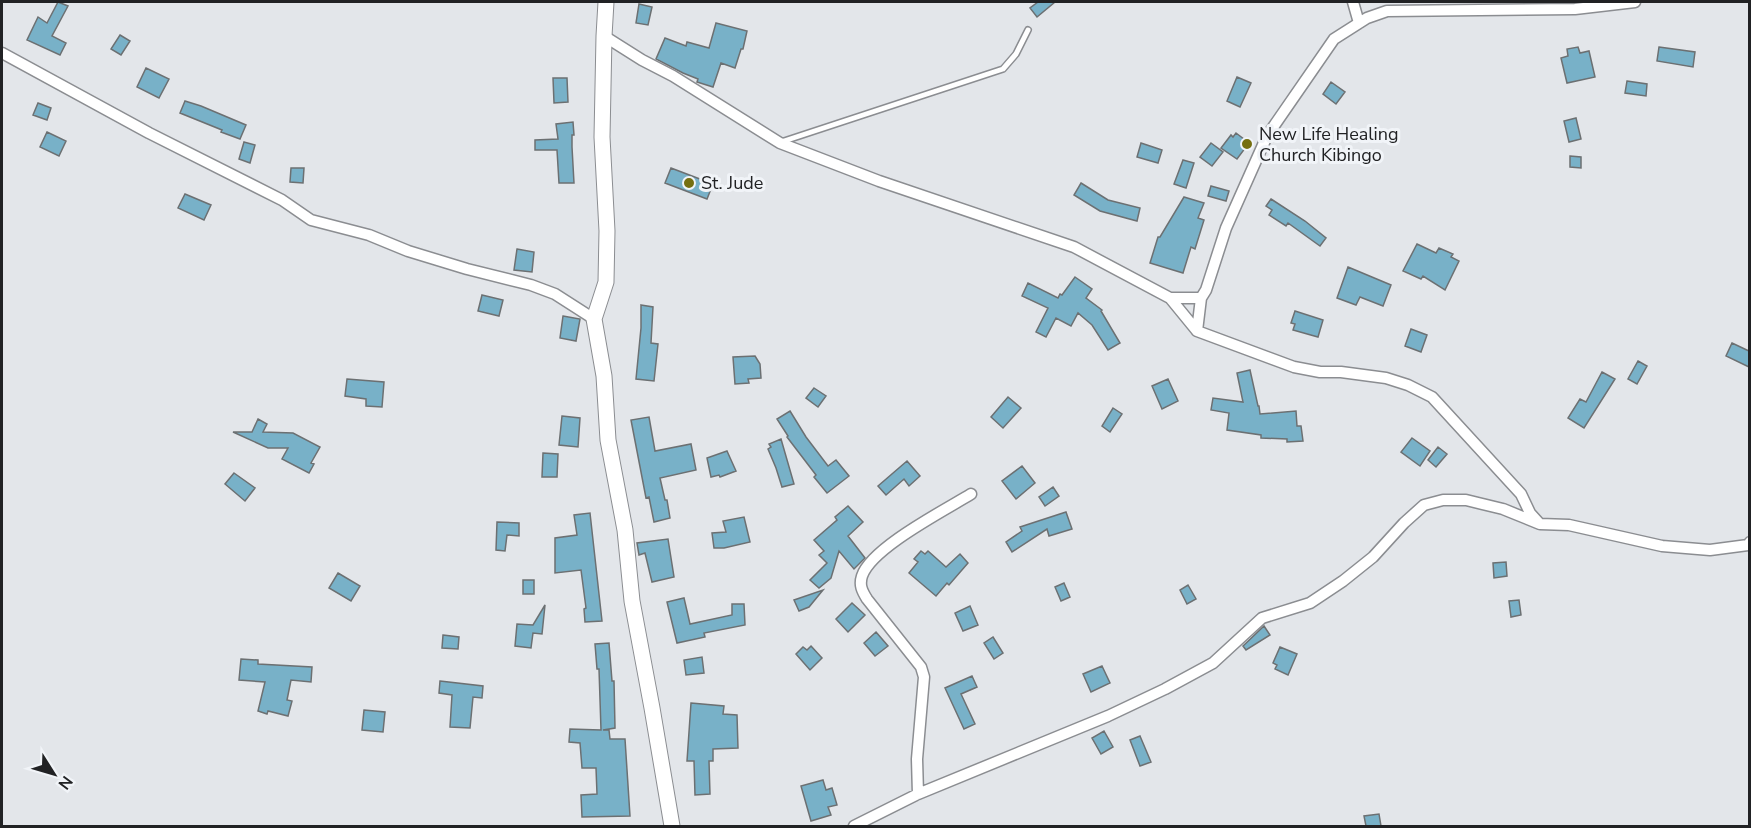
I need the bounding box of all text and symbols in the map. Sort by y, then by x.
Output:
place label: New Life Healing Church Kibingo [1259,122,1399,167]
marker: New Life Healing Church Kibingo [1240,137,1254,151]
place label: St. Jude [701,171,763,195]
marker: St. Jude [682,176,696,190]
north arrow [24,744,84,804]
text: N [53,771,78,794]

